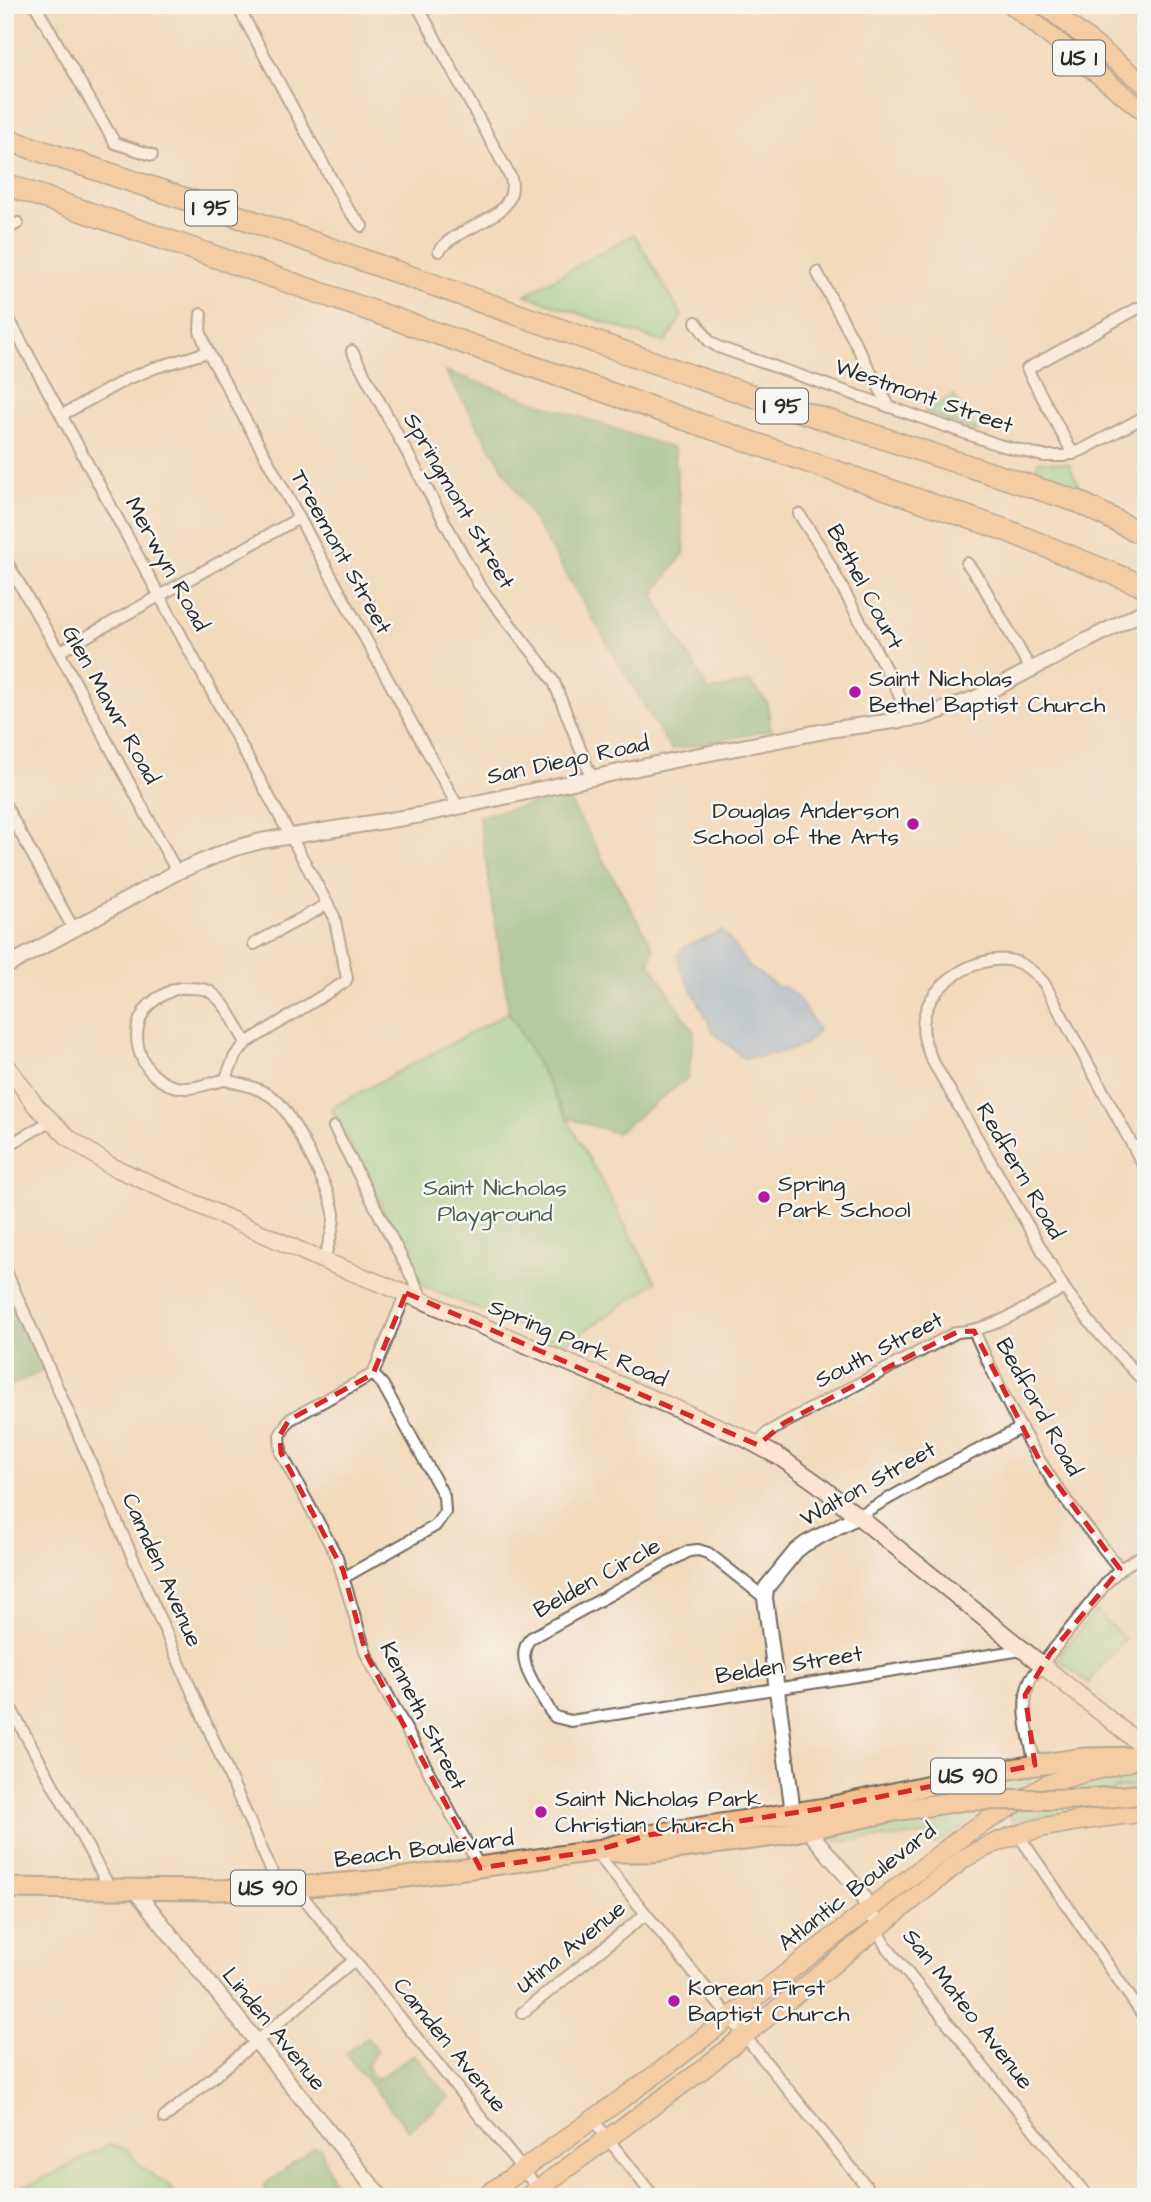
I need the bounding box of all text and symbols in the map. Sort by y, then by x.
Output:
road number: US 1 [1053,41,1105,76]
road number: I 95 [185,190,237,226]
street label: Westmont Street [831,350,1018,442]
road number: I 95 [756,388,808,424]
street label: Springmont Street [395,407,523,596]
street label: Treemont Street [282,464,400,641]
street label: Merwyn Road [116,491,217,638]
street label: Bethel Court [819,519,912,656]
street label: Glen Mawr Road [54,620,168,790]
place label: Saint Nicholas Bethel Baptist Church [869,663,1106,721]
marker: Saint Nicholas Bethel Baptist Church [847,684,863,700]
street label: San Diego Road [484,727,652,794]
place label: Douglas Anderson School of the Arts [693,795,899,853]
marker: Douglas Anderson School of the Arts [905,816,921,832]
street label: Redfern Road [968,1097,1072,1245]
place label: Spring Park School [778,1168,911,1226]
park label: Saint Nicholas Playground [423,1172,567,1231]
marker: Spring Park School [756,1189,772,1205]
street label: Spring Park Road [483,1291,673,1396]
street label: South Street [809,1304,949,1396]
street label: Bedford Road [988,1332,1090,1482]
street label: Walton Street [794,1433,942,1535]
street label: Camden Avenue [114,1488,210,1652]
street label: Belden Circle [528,1530,666,1626]
street label: Kenneth Street [372,1636,474,1796]
street label: Belden Street [713,1637,865,1692]
road number: US 90 [931,1758,1005,1794]
place label: Saint Nicholas Park Christian Church [555,1783,761,1841]
marker: Saint Nicholas Park Christian Church [533,1804,549,1820]
street label: Atlantic Boulevard [771,1815,943,1959]
street label: Beach Boulevard [332,1822,516,1876]
road number: US 90 [231,1870,305,1906]
street label: Utina Avenue [509,1893,633,2001]
street label: San Mateo Avenue [895,1922,1041,2096]
street label: Linden Avenue [214,1960,334,2098]
street label: Camden Avenue [385,1971,515,2119]
place label: Korean First Baptist Church [688,1972,850,2030]
marker: Korean First Baptist Church [666,1993,682,2009]

